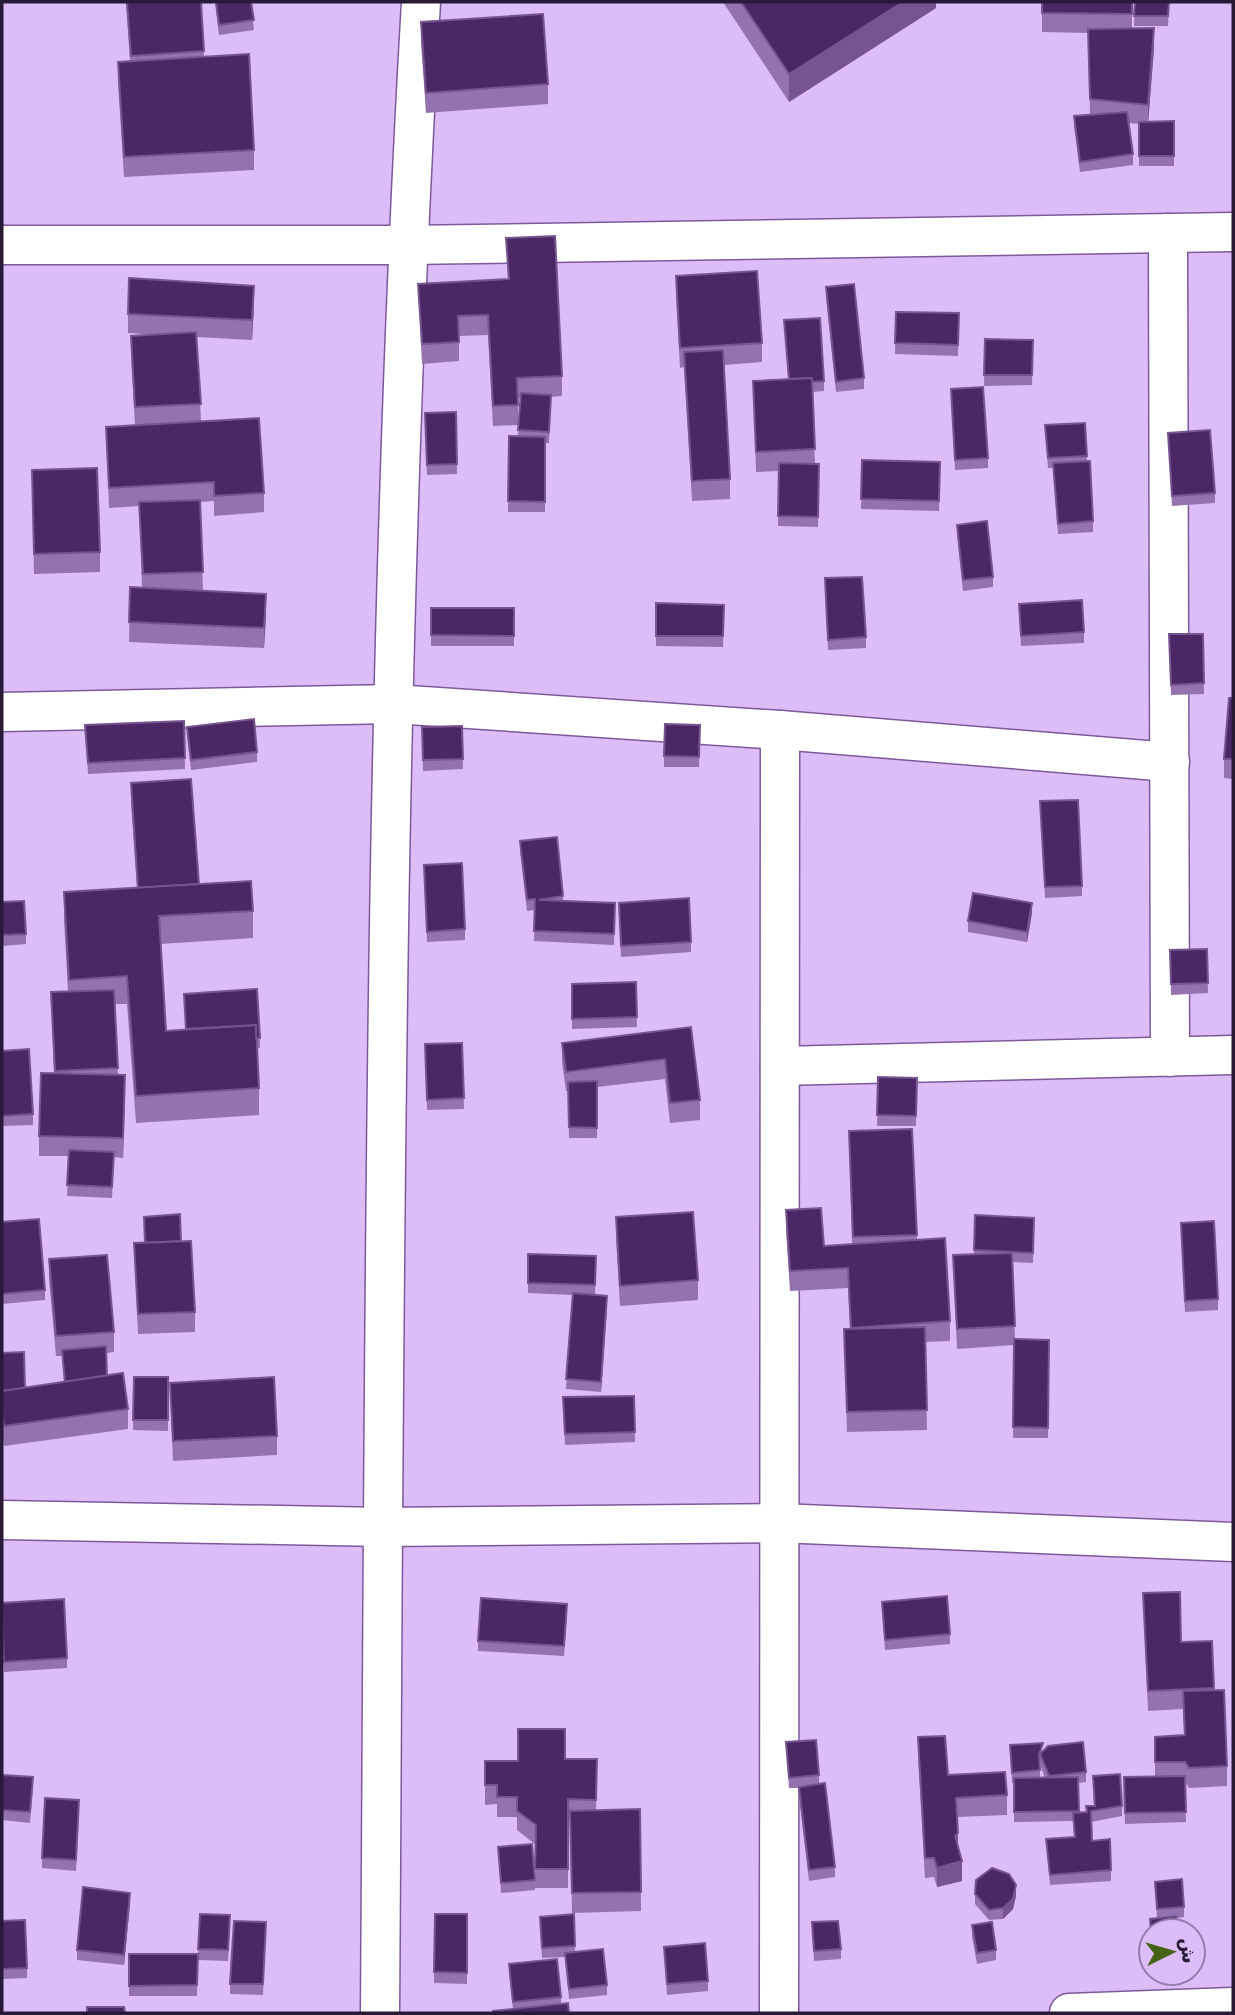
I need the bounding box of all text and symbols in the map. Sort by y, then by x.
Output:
north arrow [1137,1917,1207,1987]
text: ش [1176,1937,1201,1965]

